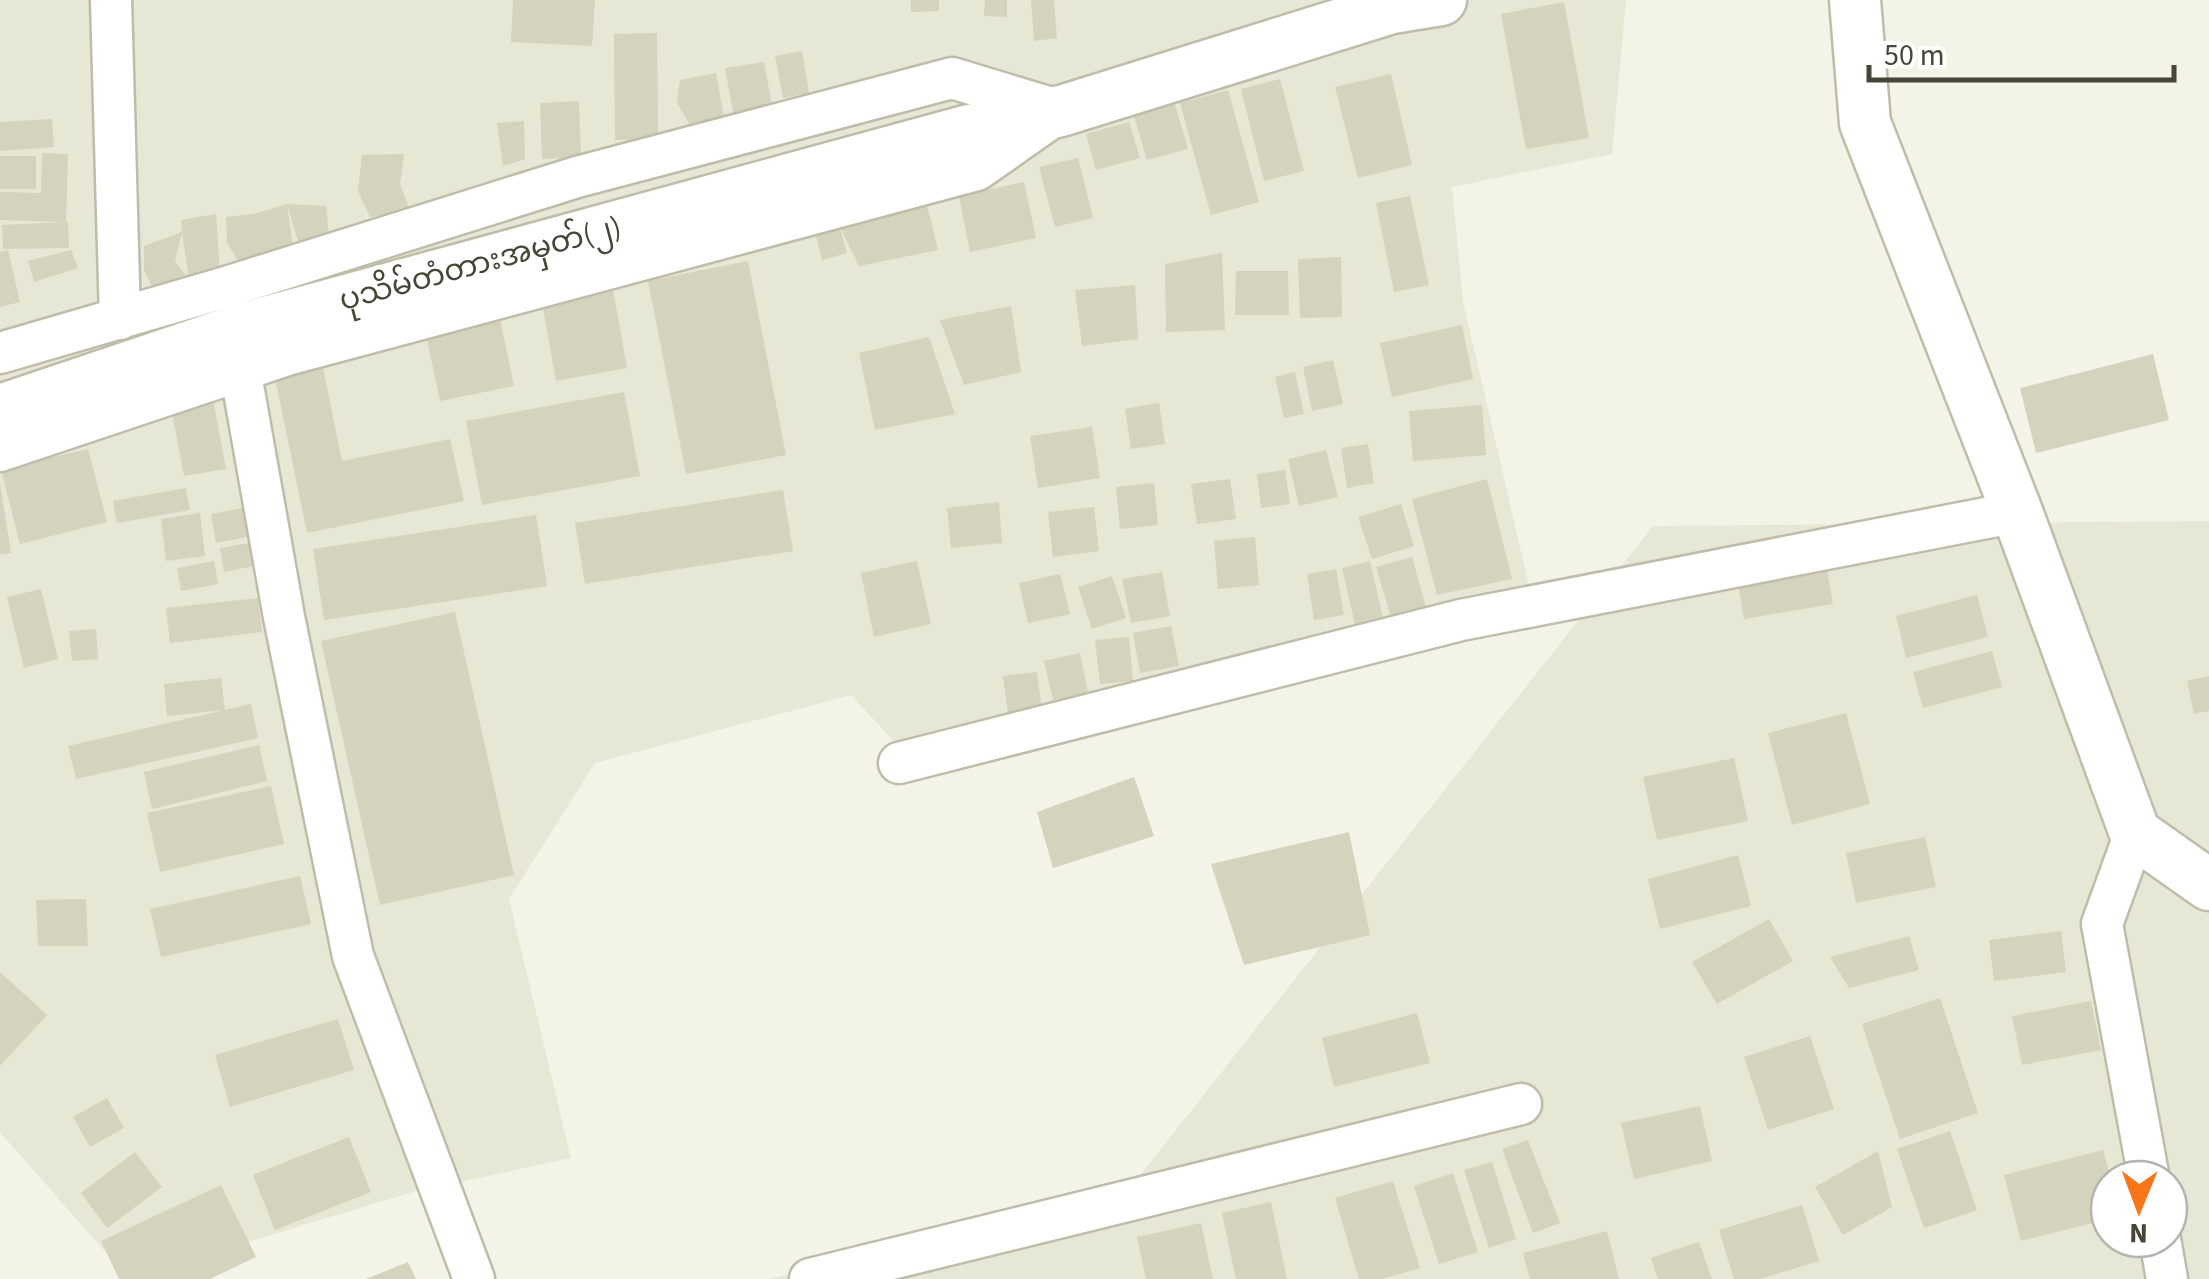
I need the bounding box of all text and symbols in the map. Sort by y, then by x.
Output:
scale bar [1869,20,2174,82]
text: 50 m [1884,34,1945,77]
street label: ပုသိမ်တံတားအမှတ်(၂) [334,204,627,325]
north arrow [2089,1159,2189,1259]
text: N [2129,1213,2148,1253]

